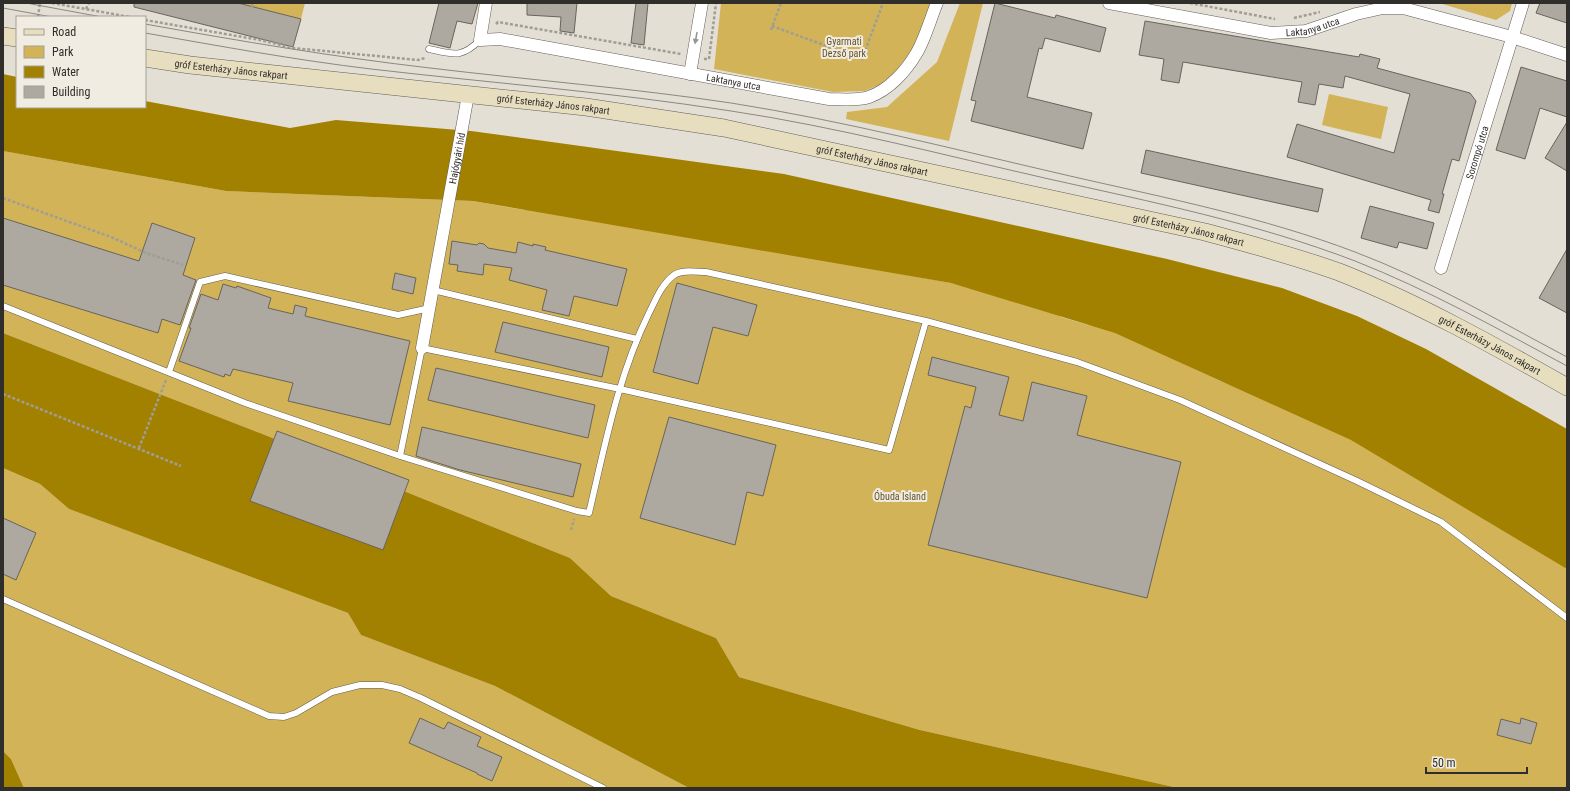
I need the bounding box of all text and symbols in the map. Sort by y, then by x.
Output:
street label: Laktanya utca [1285,15,1341,38]
legend [16,16,146,108]
text: Road [52,25,76,39]
one-way arrow [692,32,698,44]
park label: Gyarmati Dezső park [822,36,866,59]
text: Park [52,45,74,59]
street label: gróf Esterházy János rakpart [174,57,288,81]
text: Water [52,65,80,79]
street label: Laktanya utca [706,71,762,92]
text: Building [52,85,90,99]
street label: gróf Esterházy János rakpart [496,92,611,116]
street label: Sorompó utca [1463,124,1490,180]
street label: Hajógyári híd [446,132,467,185]
street label: gróf Esterházy János rakpart [816,143,929,177]
street label: gróf Esterházy János rakpart [1132,211,1245,248]
street label: gróf Esterházy János rakpart [1437,313,1543,377]
park label: Óbuda Island [874,490,926,502]
scale bar [1426,749,1527,775]
text: 50 m [1432,756,1456,770]

